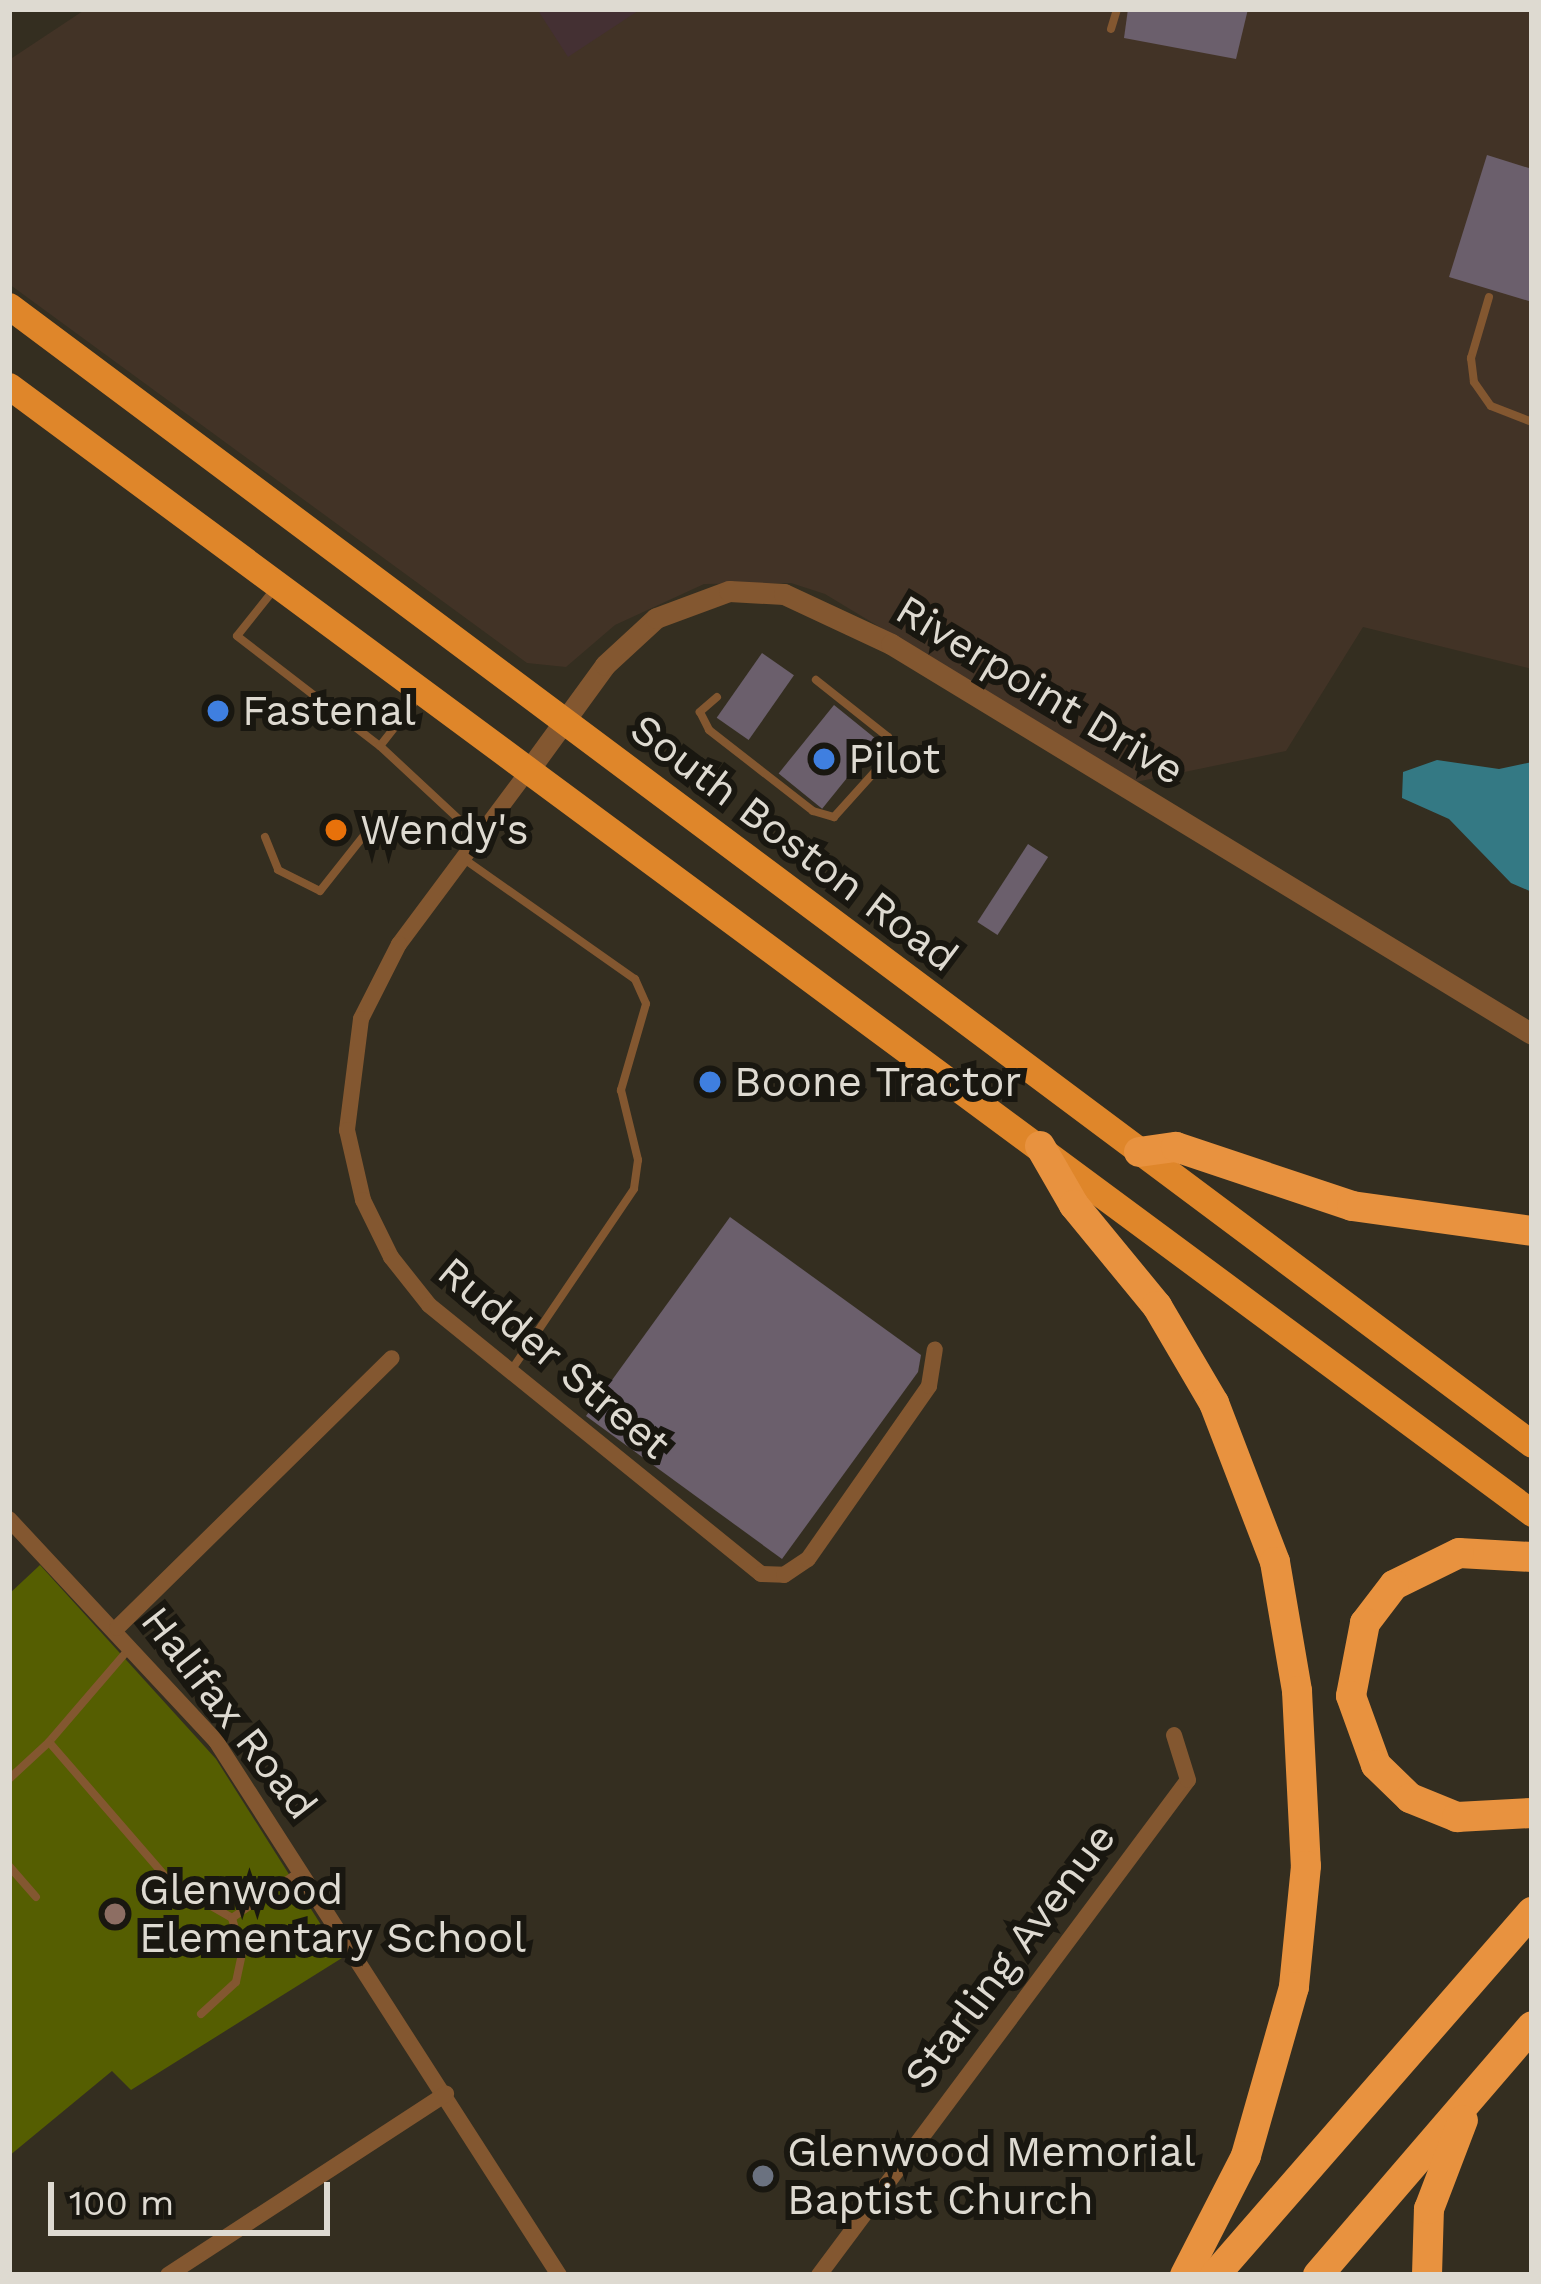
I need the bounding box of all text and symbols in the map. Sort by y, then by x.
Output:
street label: Riverpoint Drive [887,584,1193,796]
place label: Fastenal [242,686,416,736]
marker: Fastenal [205,698,231,724]
street label: South Boston Road [621,704,967,982]
place label: Pilot [848,734,940,784]
marker: Pilot [811,746,837,772]
place label: Wendy's [360,805,529,855]
marker: Wendy's [323,817,349,843]
place label: Boone Tractor [734,1057,1023,1107]
marker: Boone Tractor [697,1069,723,1095]
street label: Rudder Street [427,1246,681,1470]
street label: Halifax Road [130,1596,328,1830]
street label: Starling Avenue [893,1813,1127,2099]
place label: Glenwood Elementary School [139,1865,527,1964]
marker: Glenwood Elementary School [102,1901,128,1927]
place label: Glenwood Memorial Baptist Church [787,2127,1196,2226]
scale bar [54,2158,336,2232]
marker: Glenwood Memorial Baptist Church [750,2163,776,2189]
text: 100 m [69,2182,174,2224]

